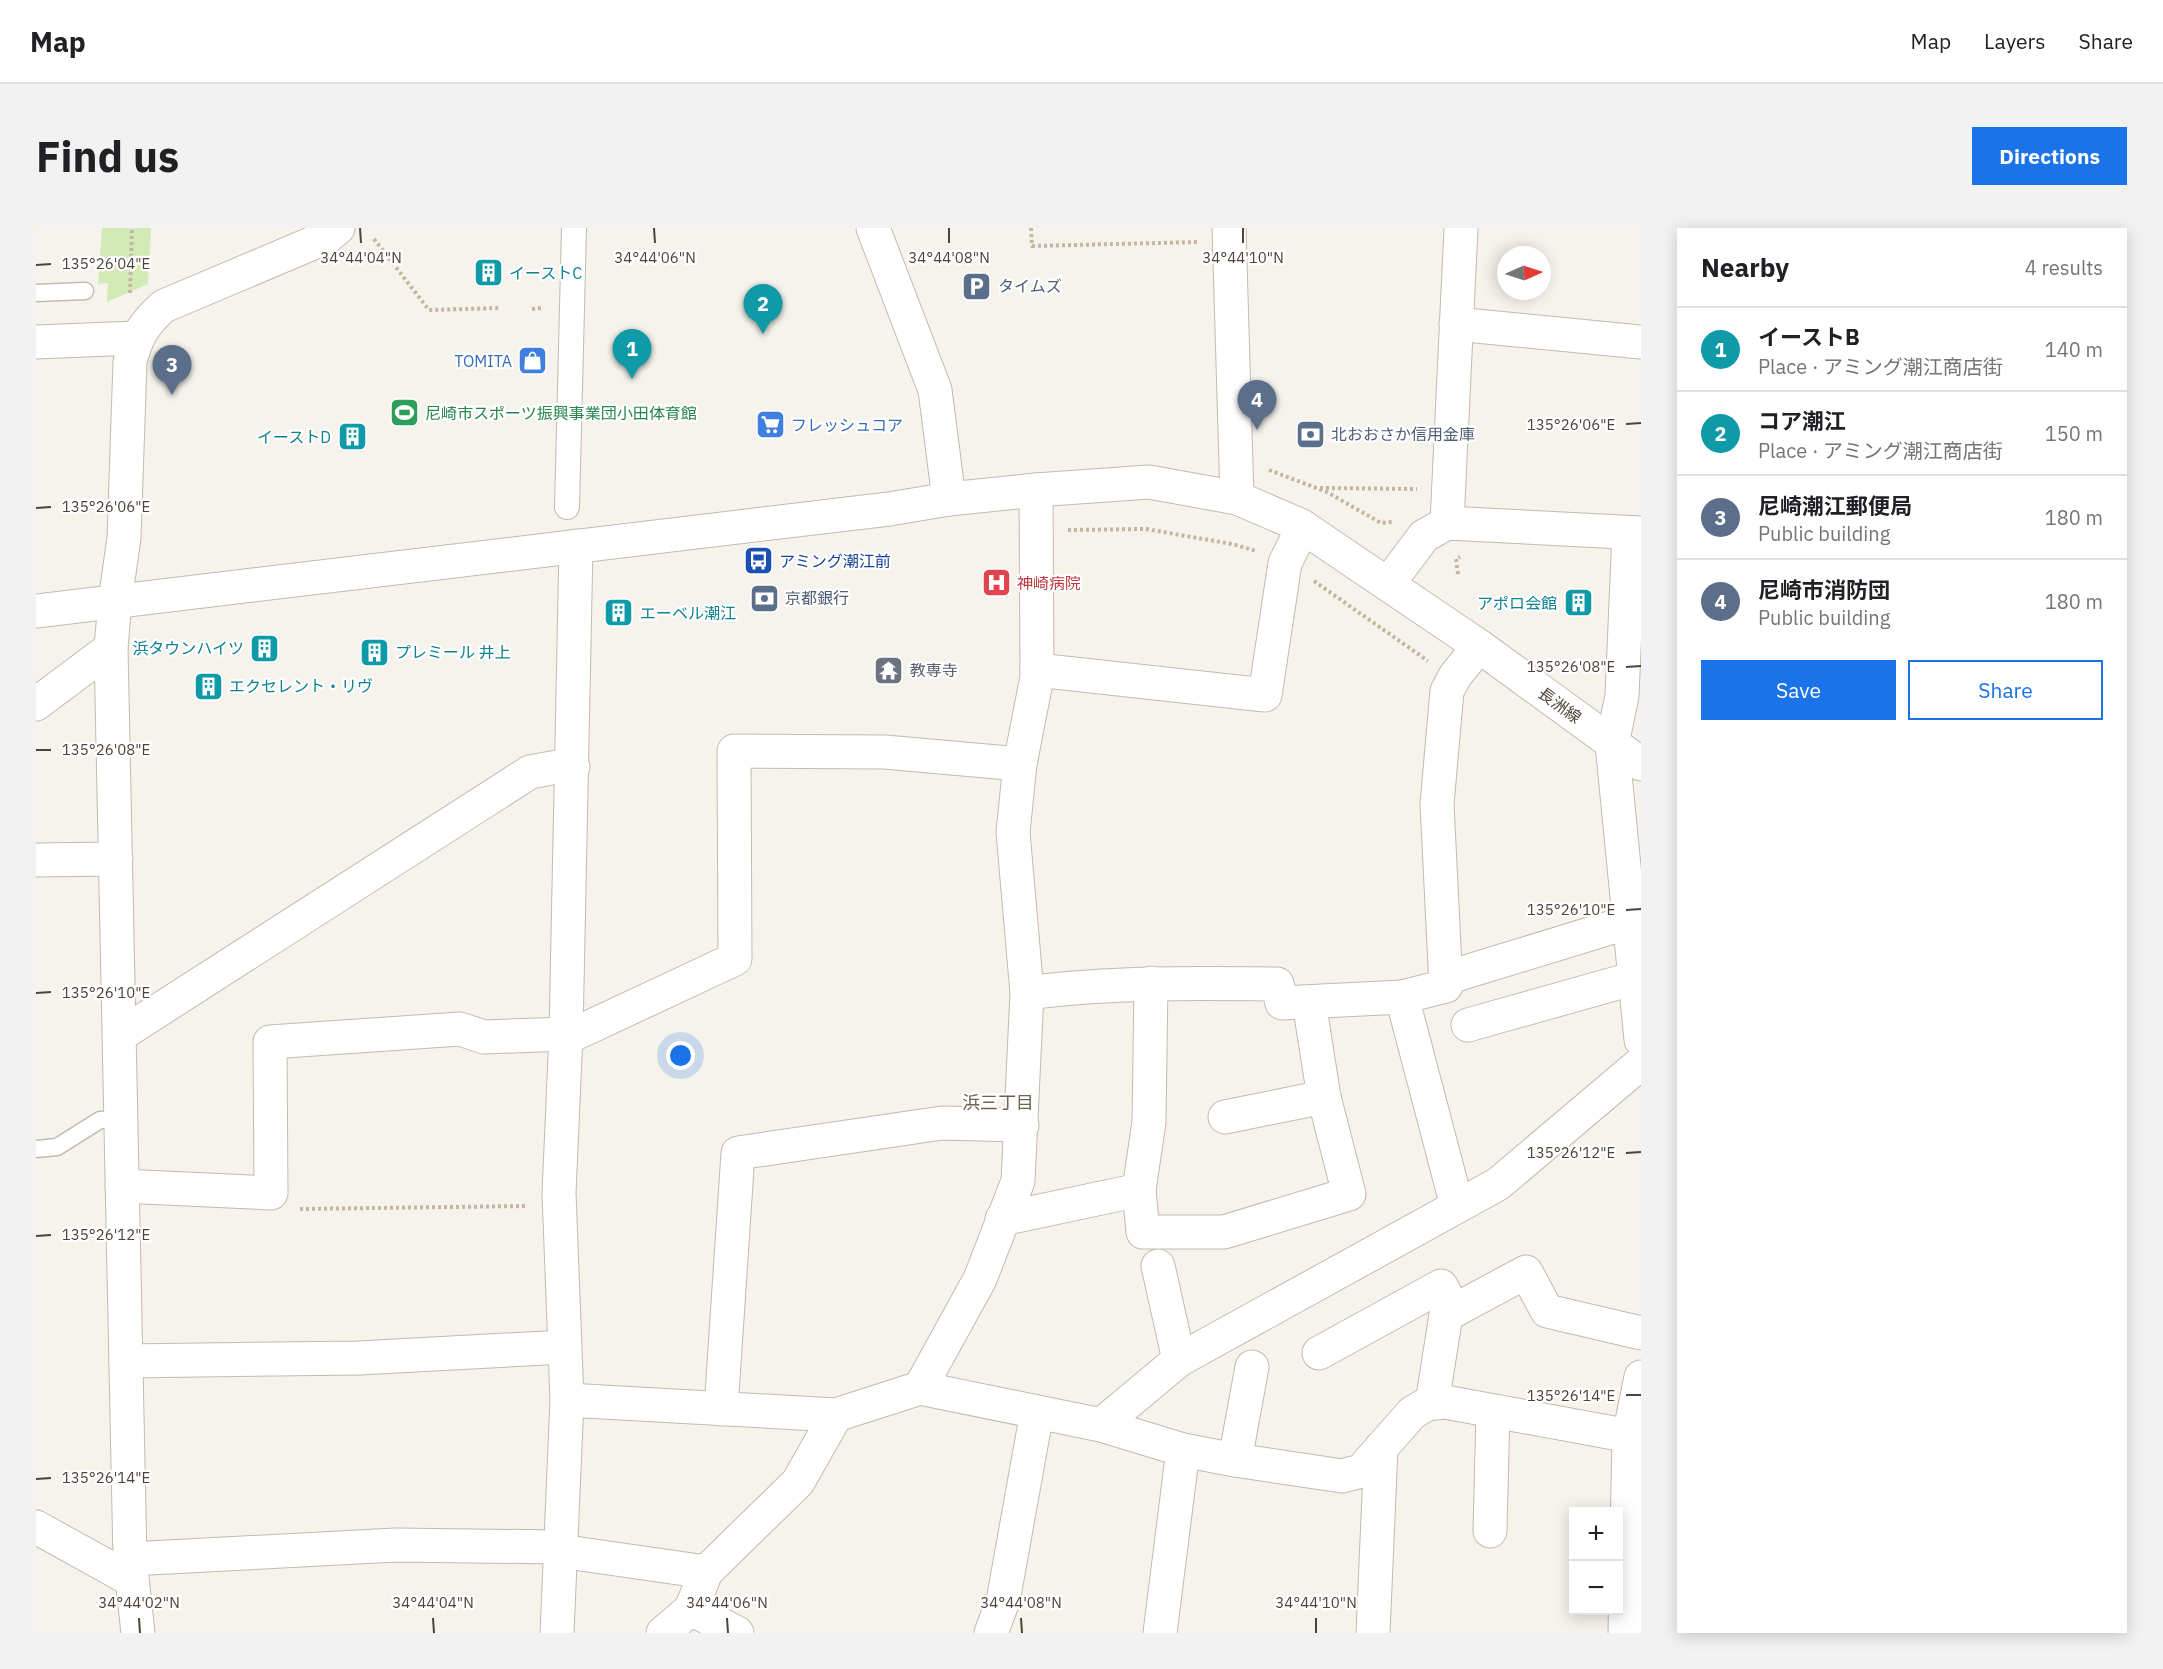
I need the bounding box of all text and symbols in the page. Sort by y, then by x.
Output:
text: Map [30,23,86,60]
text: Map [1911,27,1951,55]
text: Layers [1984,27,2046,55]
text: Share [2079,27,2133,55]
button: Directions [1972,127,2127,185]
text: Find us [36,129,179,184]
north arrow [1497,246,1551,300]
text: 34°44'04"N [320,248,402,267]
text: 34°44'06"N [614,248,696,267]
text: 34°44'08"N [908,248,990,267]
text: 34°44'10"N [1202,248,1284,267]
text: Nearby [1701,250,1789,284]
text: 135°26'04"E [62,254,150,273]
text: 4 results [2025,254,2103,281]
building icon: イーストC [472,257,504,289]
place label: イーストC [509,263,582,283]
parking icon: タイムズ [961,270,993,302]
place label: タイムズ [998,276,1062,296]
pin: 2 [744,285,782,334]
text: イーストB [1758,322,1860,351]
pin: 1 [612,330,652,379]
text: 1 [1715,336,1727,363]
text: 140 m [2045,336,2103,363]
shop icon: TOMITA [517,345,549,377]
pin: 3 [152,346,192,395]
place label: TOMITA [454,351,512,371]
text: Place · アミング潮江商店街 [1758,353,2003,380]
pin: 4 [1238,380,1276,430]
sports icon: 尼崎市スポーツ振興事業団小田体育館 [388,397,420,429]
place label: 尼崎市スポーツ振興事業団小田体育館 [425,403,697,423]
text: コア潮江 [1758,406,1846,435]
supermarket icon: フレッシュコア [754,409,786,441]
place label: フレッシュコア [791,415,903,435]
text: 135°26'06"E [1527,415,1615,434]
bank icon: 北おおさか信用金庫 [1294,418,1326,450]
text: 2 [1715,420,1727,447]
text: 150 m [2045,420,2103,447]
building icon: イーストD [336,421,368,453]
place label: 北おおさか信用金庫 [1331,424,1475,444]
place label: イーストD [257,427,331,447]
text: Place · アミング潮江商店街 [1758,437,2003,464]
text: 尼崎潮江郵便局 [1758,491,1912,520]
text: 135°26'06"E [62,497,150,516]
text: 3 [1715,504,1727,531]
text: 180 m [2045,504,2103,531]
text: Public building [1758,520,1890,547]
bus stop icon: アミング潮江前 [742,545,774,577]
place label: アミング潮江前 [779,551,891,571]
hospital icon: 神崎病院 [980,567,1012,599]
place label: 神崎病院 [1017,573,1081,593]
text: 尼崎市消防団 [1758,575,1890,604]
bank icon: 京都銀行 [748,582,780,614]
building icon: アポロ会館 [1562,587,1594,619]
place label: 京都銀行 [785,588,849,608]
text: 4 [1715,588,1727,615]
text: 180 m [2045,588,2103,615]
place label: アポロ会館 [1477,593,1557,613]
building icon: エーベル潮江 [603,597,635,629]
place label: エーベル潮江 [640,603,736,623]
text: Public building [1758,604,1890,631]
building icon: 浜タウンハイツ [249,632,281,664]
building icon: プレミール 井上 [358,636,390,668]
place label: 浜タウンハイツ [132,638,244,658]
place label: プレミール 井上 [395,642,511,662]
temple icon: 教専寺 [873,654,905,686]
text: 135°26'08"E [1527,657,1615,676]
place label: 教専寺 [910,660,958,680]
button: Save [1701,660,1896,720]
button: Share [1908,660,2103,720]
building icon: エクセレント・リヴ [192,670,224,702]
place label: エクセレント・リヴ [229,676,373,696]
street label: 長洲線 [1535,683,1585,727]
text: 135°26'08"E [62,740,150,759]
text: 135°26'10"E [1527,900,1615,919]
text: 135°26'10"E [62,983,150,1002]
your location [666,1041,695,1070]
district label: 浜三丁目 [962,1091,1034,1114]
text: 135°26'12"E [1527,1143,1615,1162]
text: 135°26'12"E [62,1225,150,1244]
text: 135°26'14"E [1527,1386,1615,1405]
text: 135°26'14"E [62,1468,150,1487]
map controls [1569,1507,1623,1615]
button: + [1569,1507,1623,1561]
button: − [1569,1561,1623,1615]
text: 34°44'02"N [98,1593,180,1612]
text: 34°44'04"N [392,1593,474,1612]
text: 34°44'06"N [686,1593,768,1612]
text: 34°44'08"N [980,1593,1062,1612]
text: 34°44'10"N [1275,1593,1357,1612]

